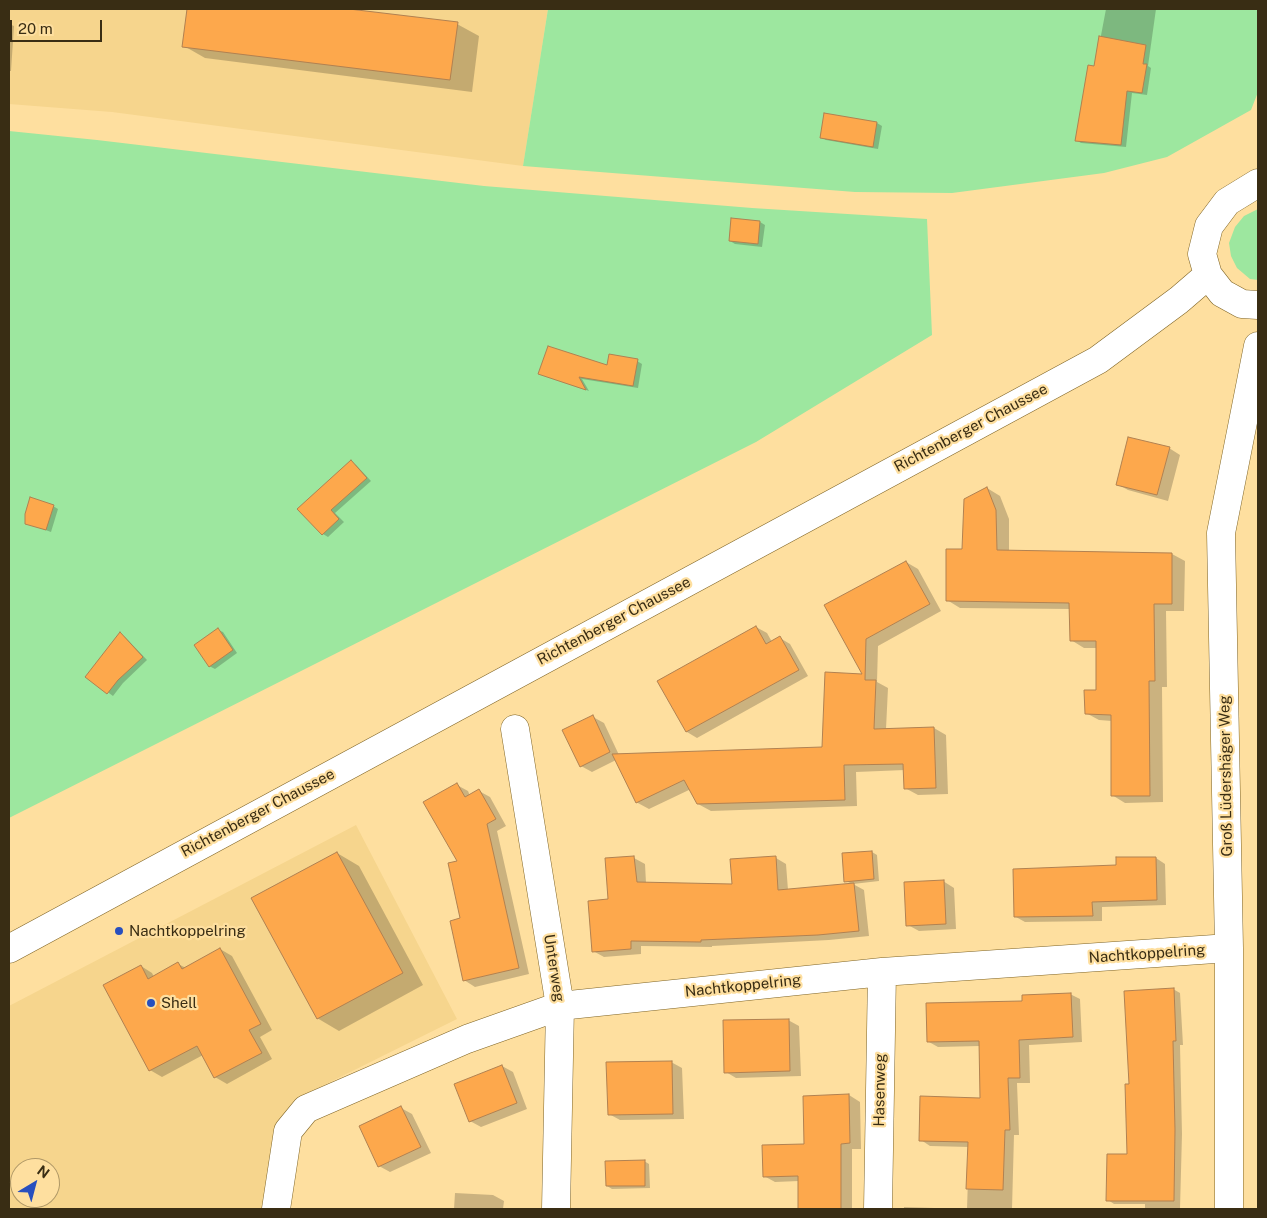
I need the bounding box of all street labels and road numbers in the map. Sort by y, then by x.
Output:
street label: Richtenberger Chaussee [891,380,1051,476]
street label: Richtenberger Chaussee [534,573,694,669]
street label: Groß Lüdershäger Weg [1216,695,1236,857]
street label: Richtenberger Chaussee [178,765,338,861]
street label: Unterweg [540,933,568,1003]
street label: Nachtkoppelring [1088,941,1206,967]
street label: Nachtkoppelring [684,971,802,1001]
street label: Hasenweg [870,1053,890,1127]

